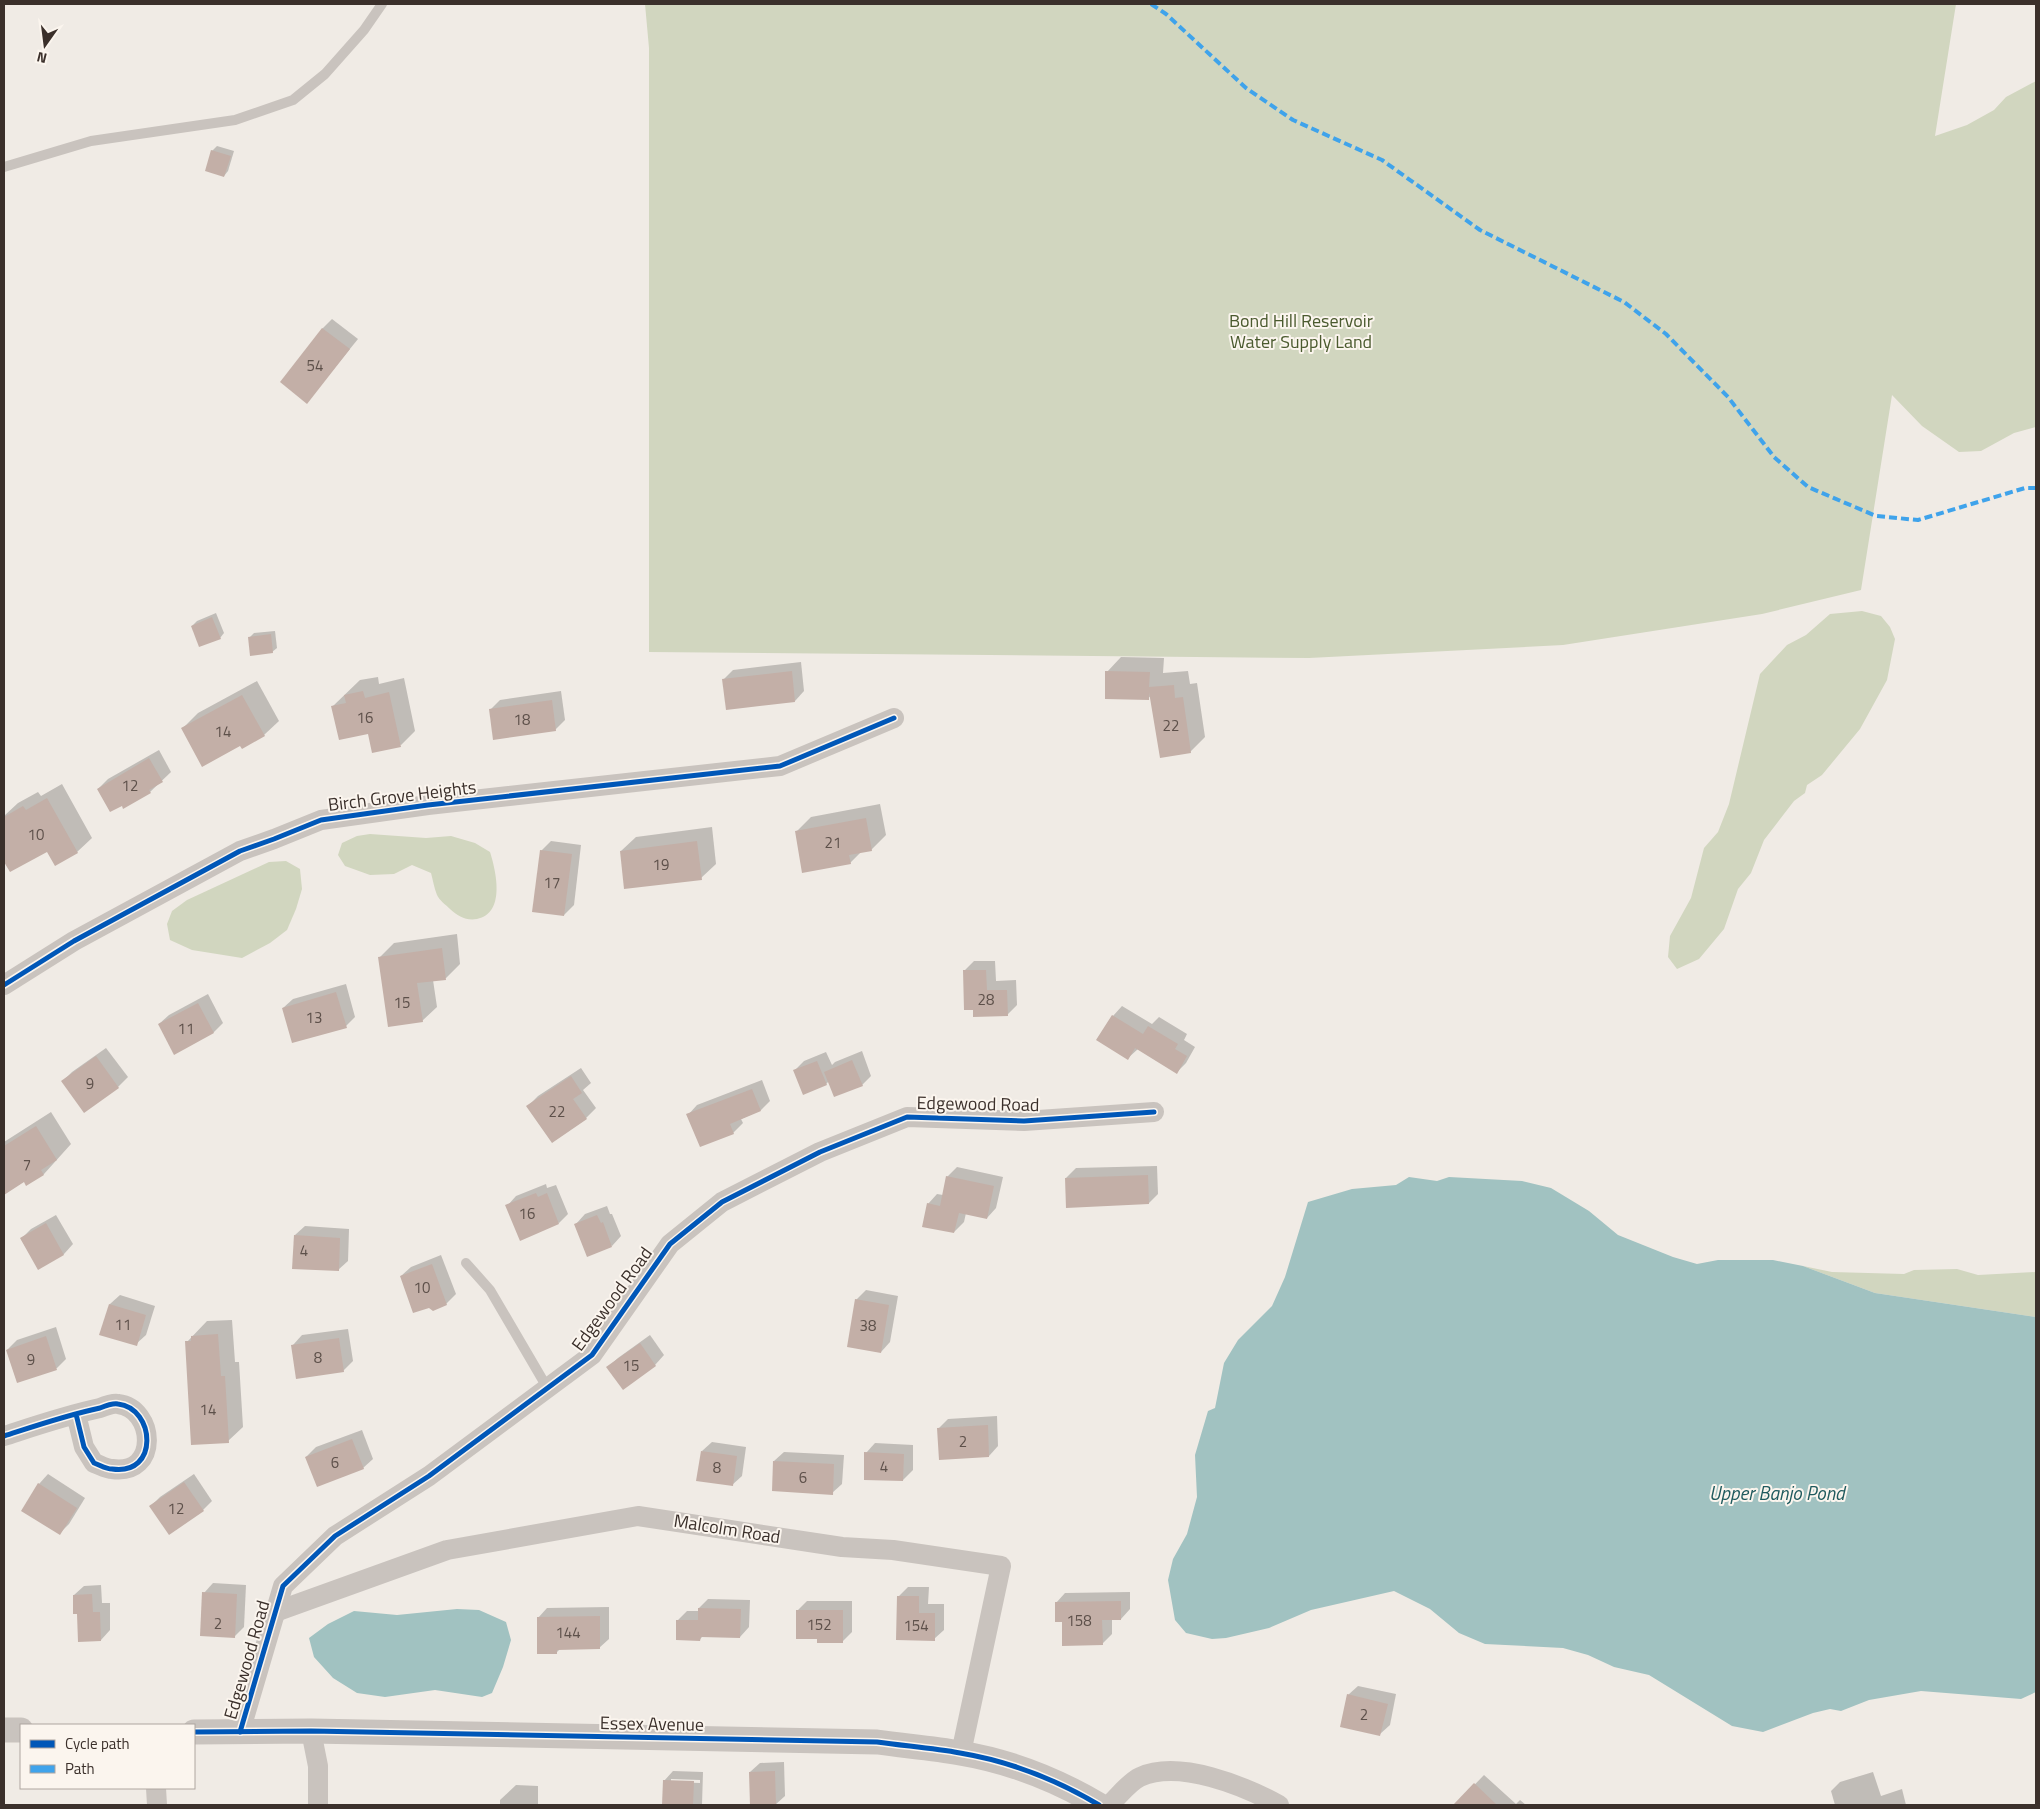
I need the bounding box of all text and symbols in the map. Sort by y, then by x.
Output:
north arrow [20,20,70,70]
text: N [34,47,49,69]
park label: Bond Hill Reservoir Water Supply Land [1229,307,1373,355]
house number: 54 [307,354,323,377]
house number: 16 [357,706,373,729]
house number: 18 [514,708,530,731]
house number: 22 [1163,714,1179,737]
house number: 14 [215,720,231,743]
street label: Birch Grove Heights [326,773,478,818]
house number: 12 [122,774,138,797]
house number: 10 [28,823,44,846]
house number: 21 [825,831,841,854]
house number: 19 [653,853,669,876]
house number: 17 [544,871,560,894]
house number: 28 [978,988,994,1011]
house number: 15 [394,991,410,1014]
house number: 13 [306,1006,322,1029]
house number: 11 [178,1017,194,1040]
house number: 9 [86,1072,94,1095]
street label: Edgewood Road [916,1089,1040,1118]
house number: 22 [549,1100,565,1123]
house number: 7 [23,1153,31,1176]
house number: 16 [519,1202,535,1225]
house number: 4 [300,1239,308,1262]
street label: Edgewood Road [565,1241,659,1356]
house number: 10 [414,1276,430,1299]
house number: 11 [115,1313,131,1336]
house number: 38 [860,1314,876,1337]
house number: 8 [314,1346,322,1369]
house number: 9 [27,1348,35,1371]
house number: 15 [623,1354,639,1377]
house number: 14 [200,1398,216,1421]
house number: 2 [959,1430,967,1453]
house number: 6 [331,1451,339,1474]
house number: 4 [880,1455,888,1478]
house number: 8 [713,1456,721,1479]
house number: 6 [799,1466,807,1489]
water label: Upper Banjo Pond [1709,1478,1847,1507]
house number: 12 [168,1497,184,1520]
street label: Malcolm Road [672,1507,782,1550]
street label: Edgewood Road [217,1597,276,1723]
house number: 158 [1066,1609,1092,1632]
house number: 2 [214,1612,222,1635]
house number: 152 [806,1613,832,1636]
house number: 154 [903,1614,929,1637]
house number: 144 [555,1621,581,1644]
house number: 2 [1360,1703,1368,1726]
street label: Essex Avenue [600,1709,704,1738]
legend [20,1724,195,1789]
text: Cycle path [65,1732,130,1755]
text: Path [65,1757,95,1780]

